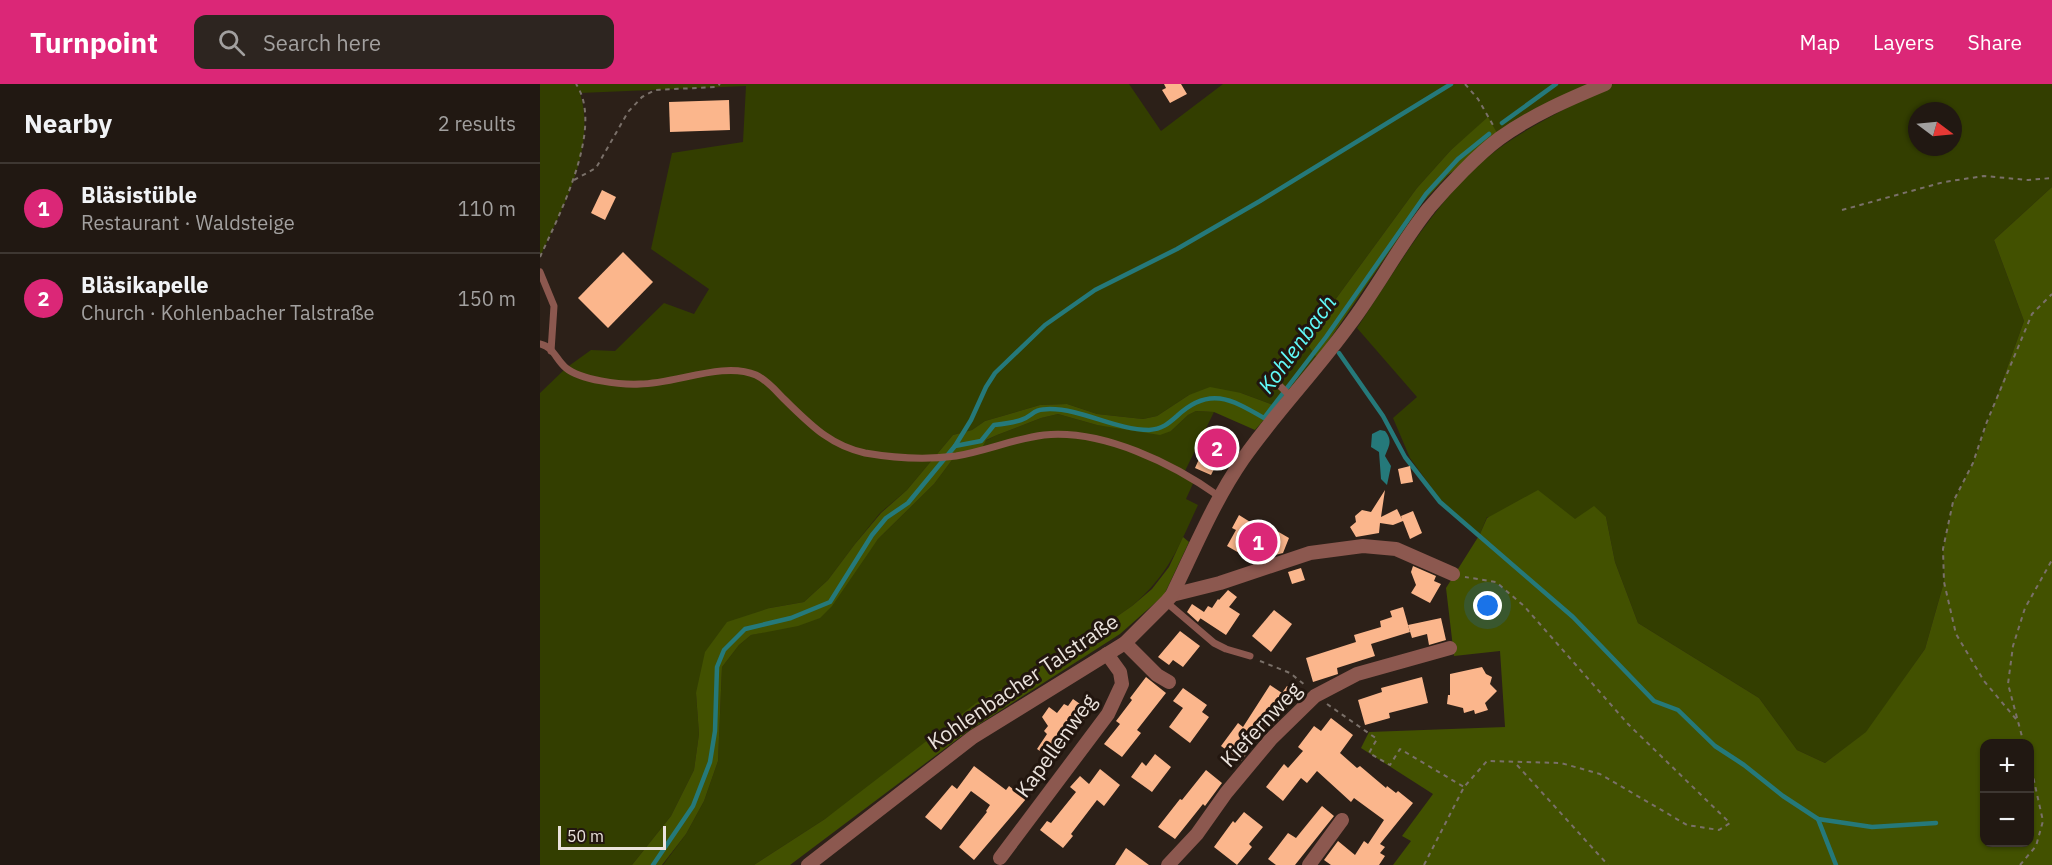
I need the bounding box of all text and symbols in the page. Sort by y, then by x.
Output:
search box [194,15,614,69]
text: Turnpoint [30,24,158,61]
icon: search [215,26,248,59]
text: Search here [263,28,381,57]
text: Map [1800,28,1840,56]
text: Layers [1873,28,1935,56]
text: Share [1968,28,2022,56]
north arrow [1908,102,1962,156]
text: Nearby [24,106,112,140]
text: 2 results [438,110,516,137]
text: Bläsistüble [81,180,197,209]
text: 1 [38,195,50,222]
text: 110 m [458,195,516,222]
text: Restaurant · Waldsteige [81,209,295,236]
text: Bläsikapelle [81,270,209,299]
text: 2 [38,285,50,312]
text: 150 m [458,285,516,312]
water label: Kohlenbach [1251,289,1342,399]
text: Church · Kohlenbacher Talstraße [81,299,375,326]
pin: 2 [1198,426,1236,470]
pin: 1 [1238,520,1278,564]
your location [1473,591,1502,620]
street label: Kohlenbacher Talstraße [922,607,1123,756]
street label: Kiefernweg [1214,676,1307,773]
street label: Kapellenweg [1008,688,1102,803]
map controls [1980,739,2034,847]
button: + [1980,739,2034,793]
button: − [1980,793,2034,847]
scale bar [558,823,666,850]
text: 50 m [567,826,604,846]

